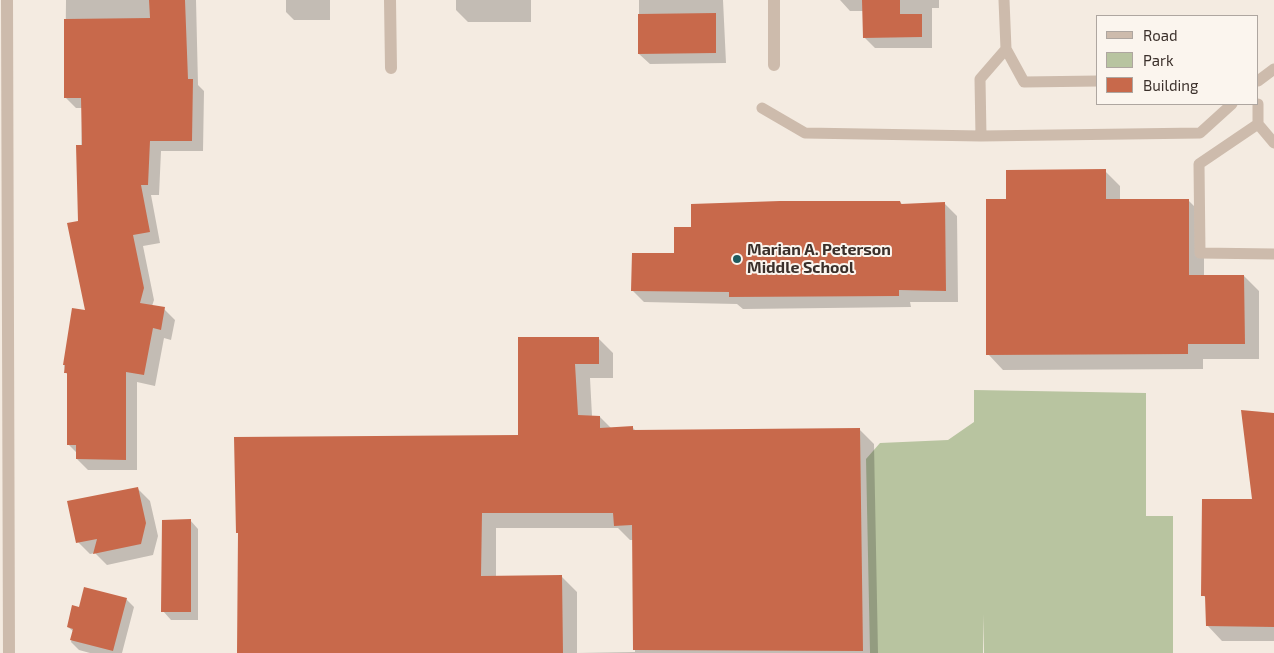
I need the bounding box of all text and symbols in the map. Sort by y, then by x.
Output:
legend [1096,15,1259,105]
text: Road [1143,26,1178,44]
text: Park [1143,51,1174,69]
text: Building [1143,76,1198,94]
place label: Marian A. Peterson Middle School [747,240,891,278]
marker: Marian A. Peterson Middle School [731,253,743,265]

